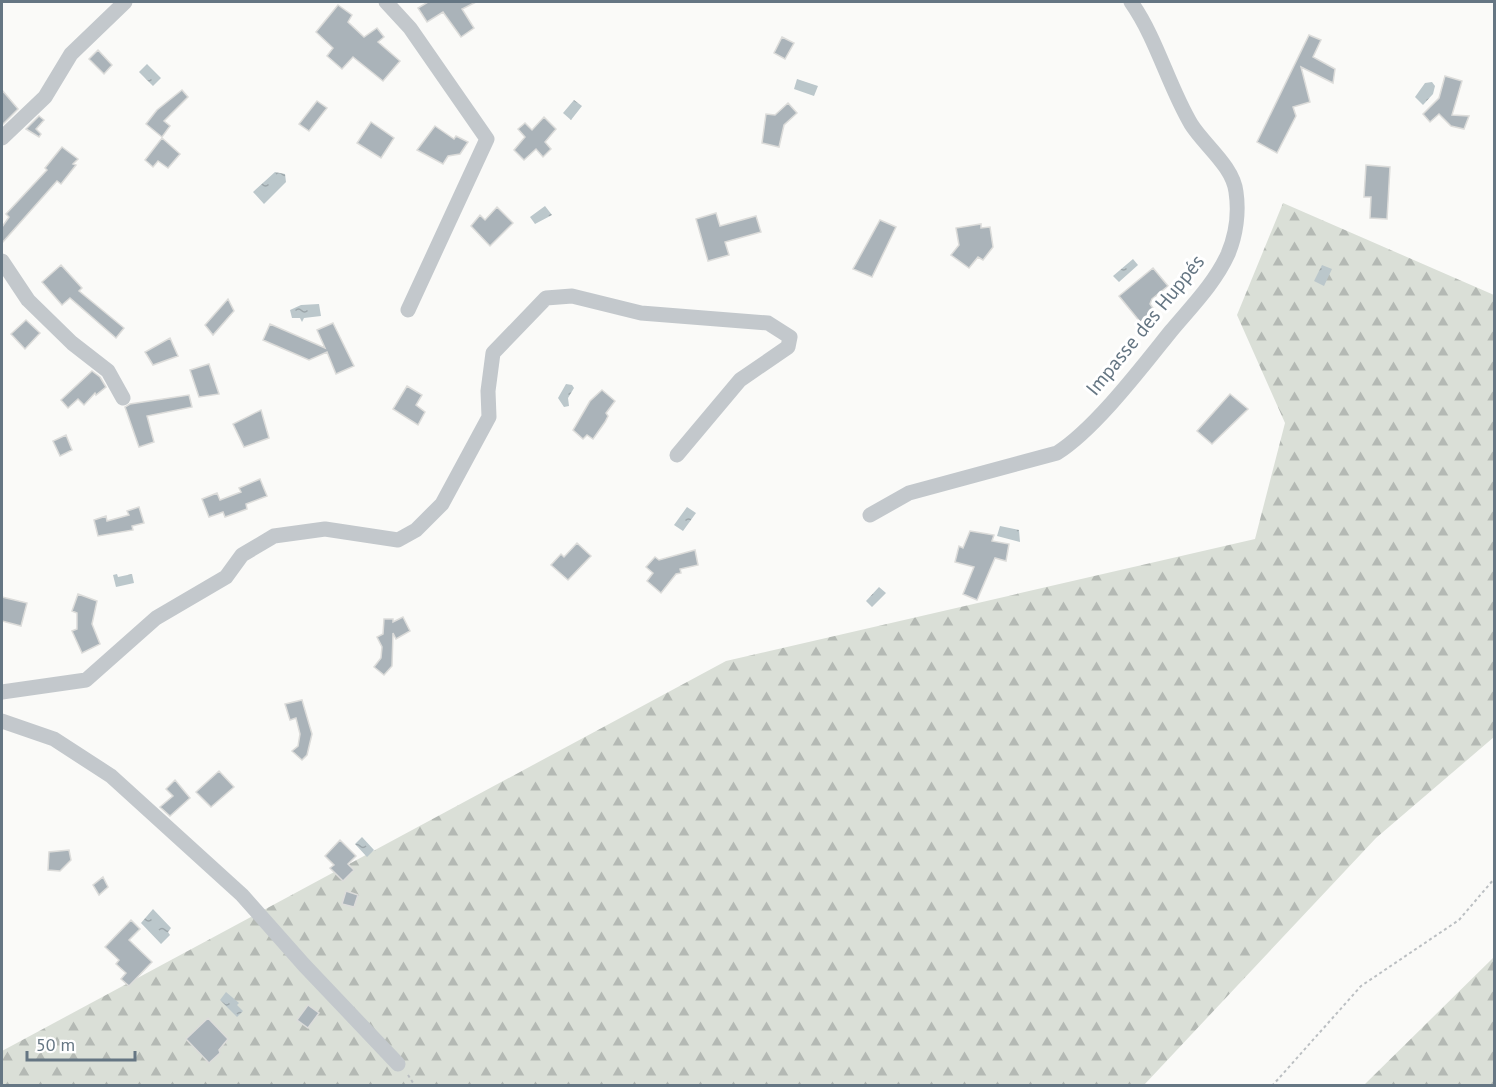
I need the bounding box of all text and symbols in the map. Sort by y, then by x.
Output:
street label: Impasse des Huppés [1080,249,1210,401]
scale bar [27,1024,135,1062]
text: 50 m [36,1033,75,1056]

